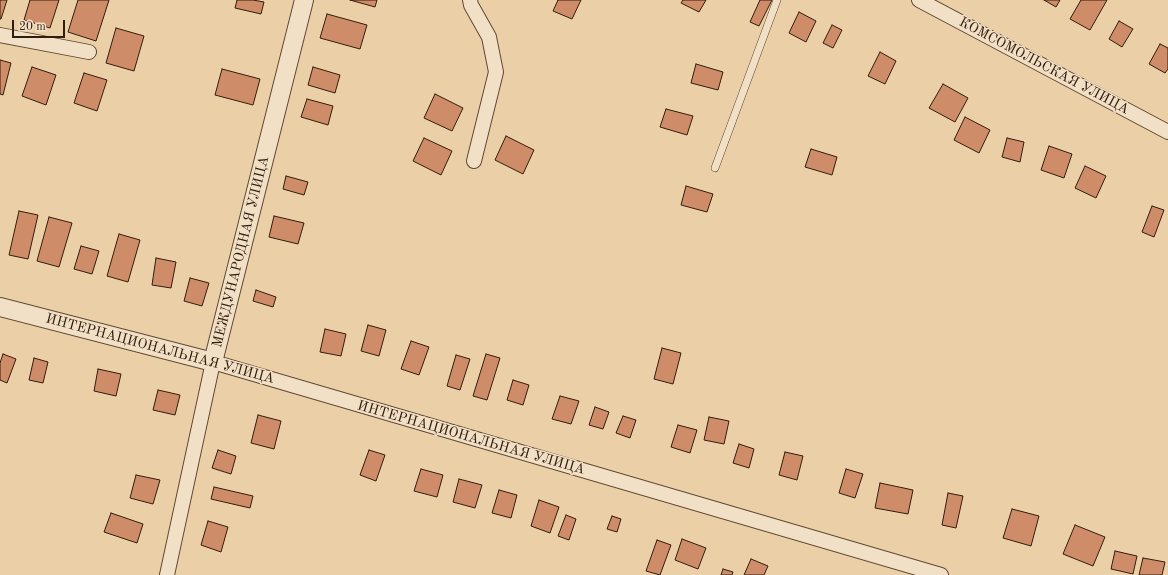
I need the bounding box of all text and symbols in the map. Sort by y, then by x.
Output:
scale bar [14,12,67,38]
street label: КОМСОМОЛЬСКАЯ УЛИЦА [956,14,1132,118]
text: 20 m [19,21,46,33]
street label: МЕЖДУНАРОДНАЯ УЛИЦА [209,155,273,349]
street label: ИНТЕРНАЦИОНАЛЬНАЯ УЛИЦА [44,310,276,388]
street label: ИНТЕРНАЦИОНАЛЬНАЯ УЛИЦА [355,397,587,479]

